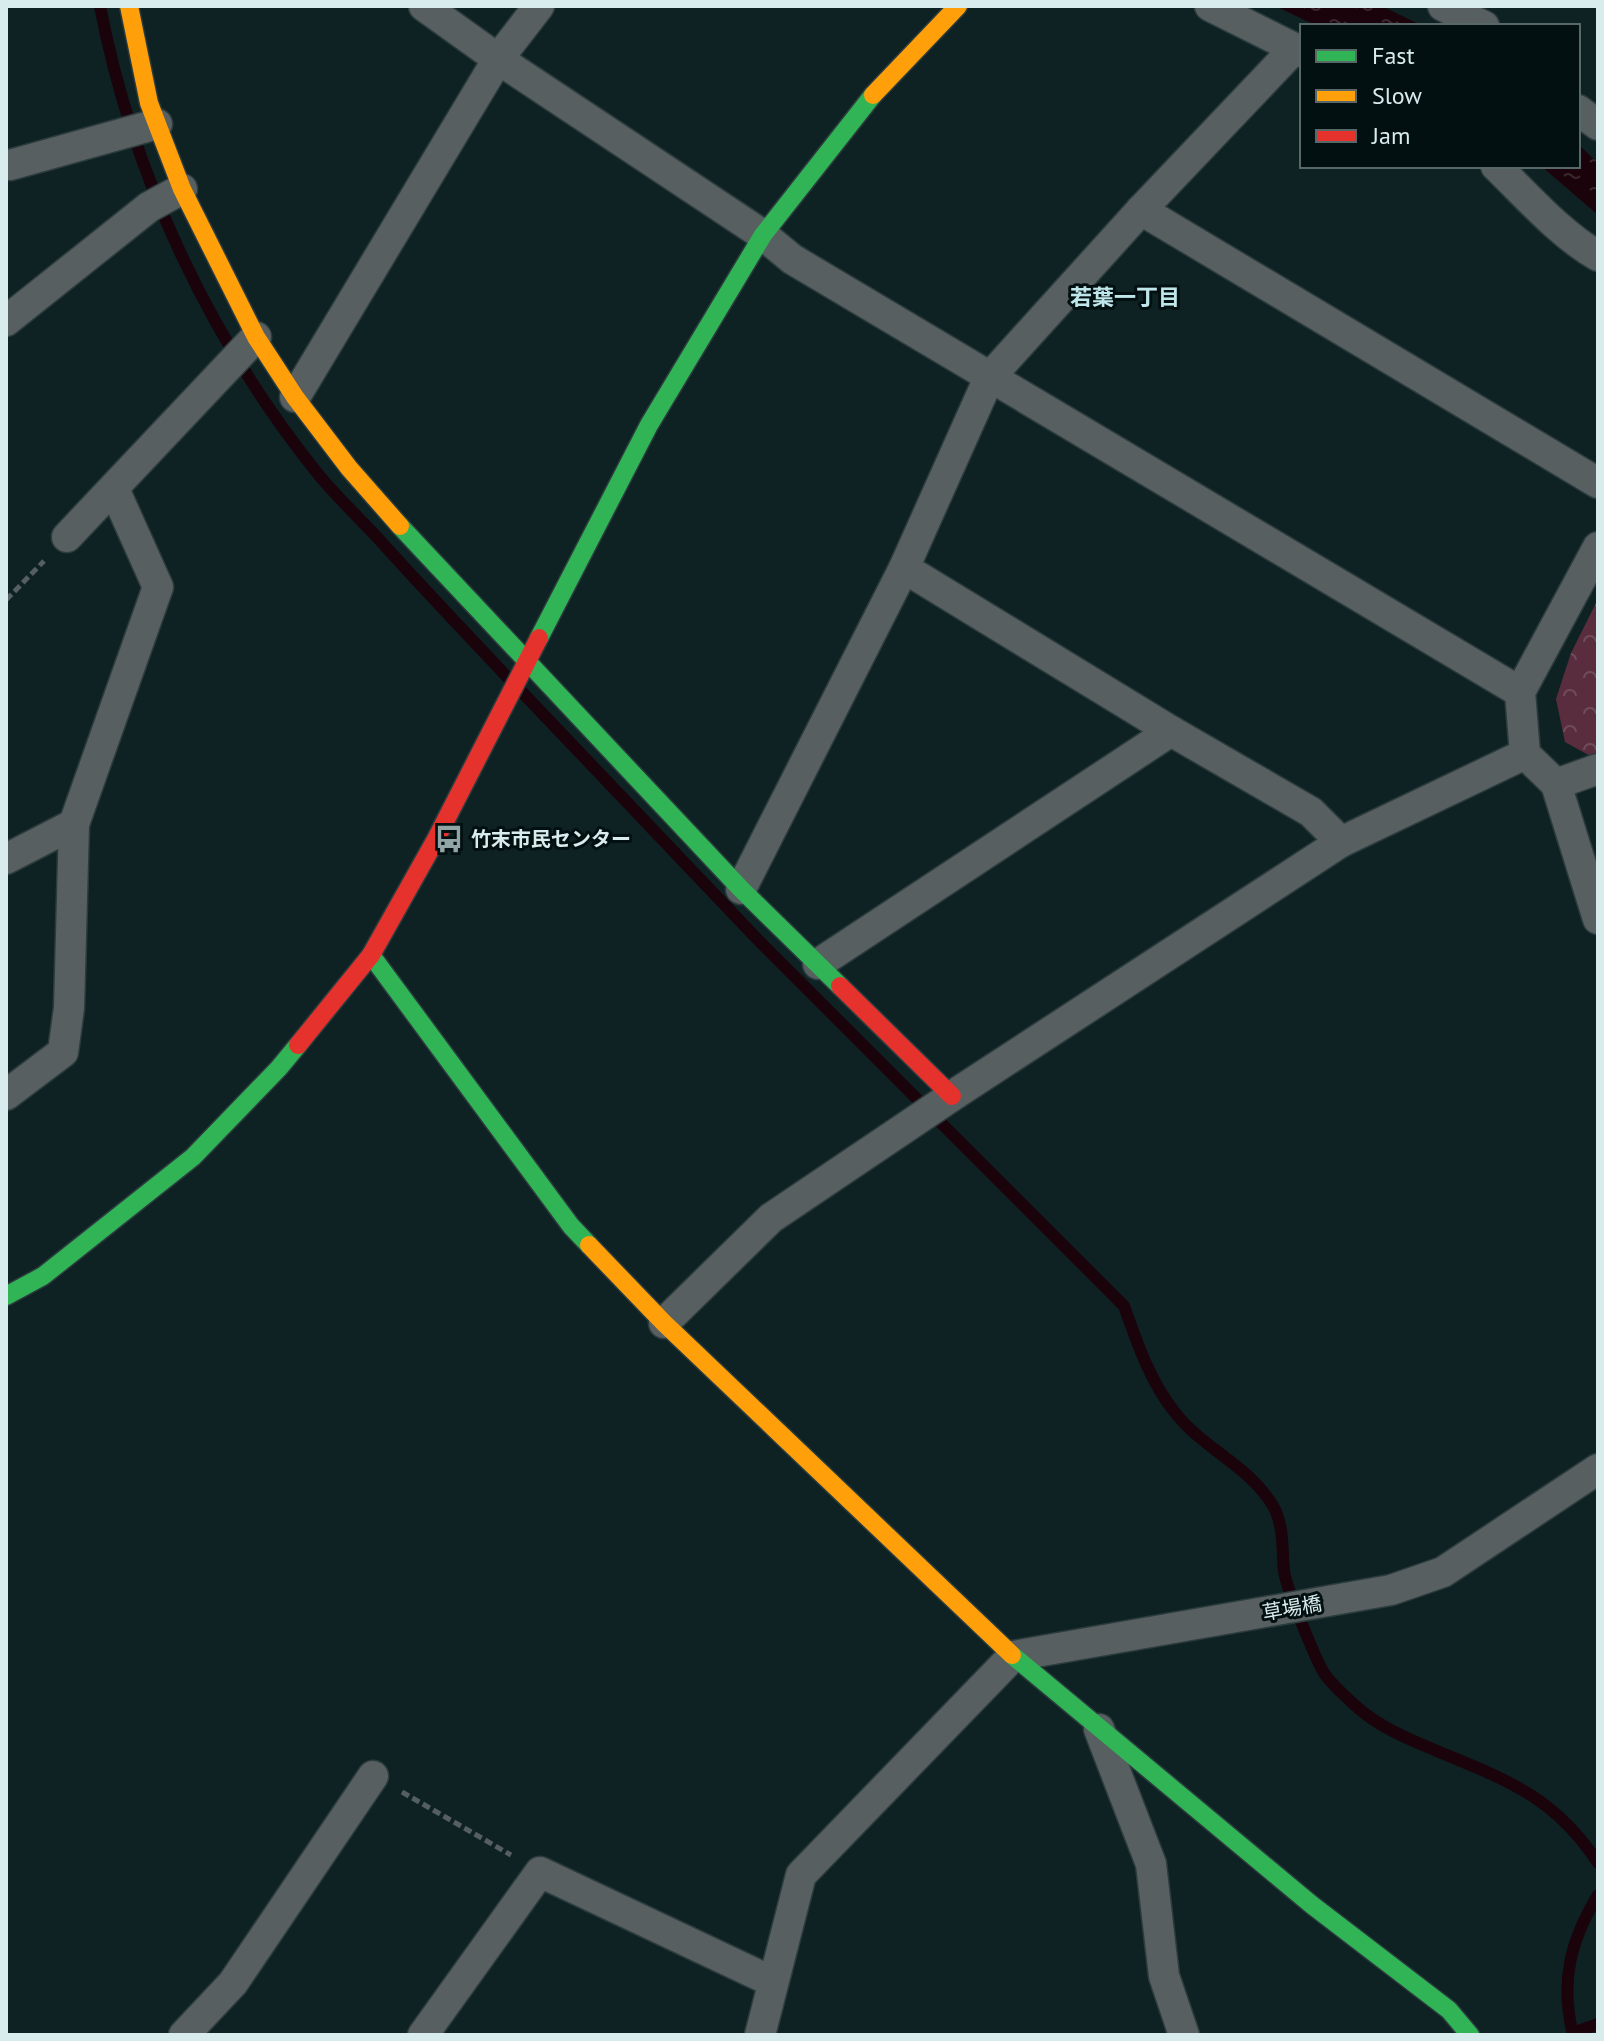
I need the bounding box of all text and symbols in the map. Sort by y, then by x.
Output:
legend [1300,24,1580,168]
text: Fast [1372,40,1415,71]
text: Slow [1372,80,1422,111]
text: Jam [1371,120,1410,151]
district label: 若葉一丁目 [1070,283,1180,311]
bus stop icon: 竹末市民センター [434,824,464,854]
place label: 竹末市民センター [471,826,631,852]
street label: 草場橋 [1260,1590,1324,1626]

